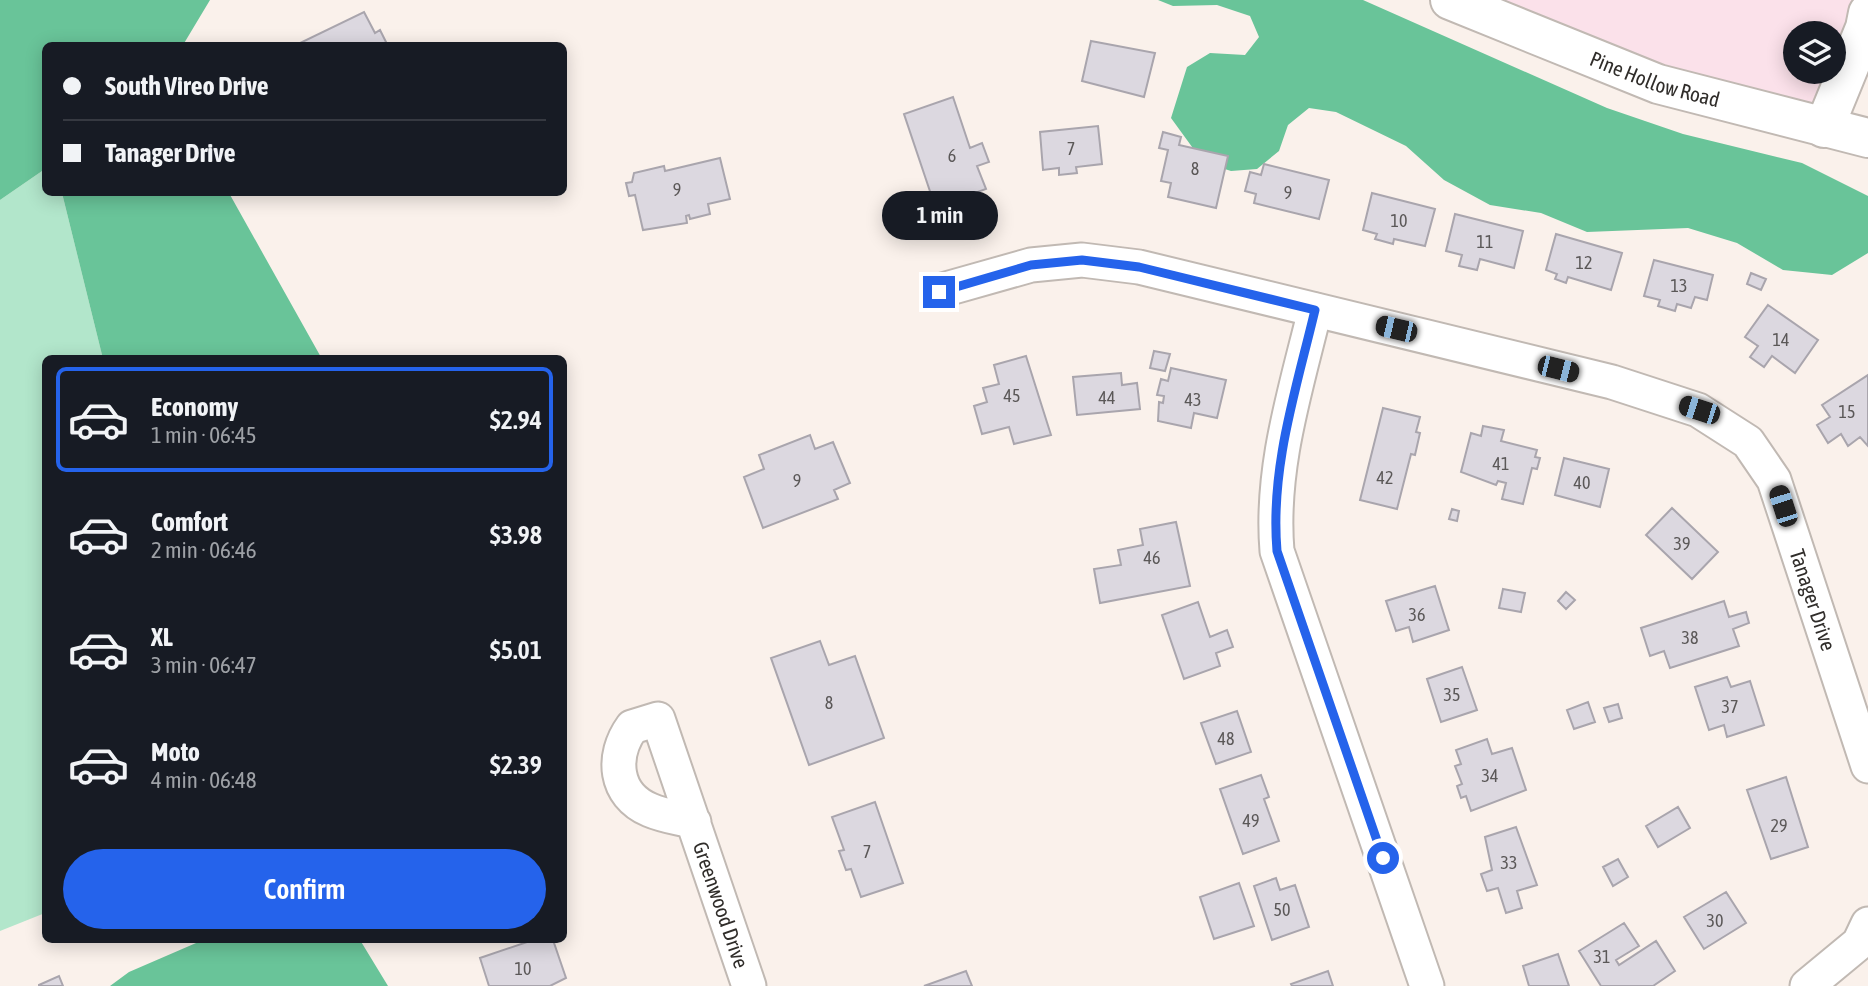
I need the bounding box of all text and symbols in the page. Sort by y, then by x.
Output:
map controls [1783,21,1846,84]
button: layers [1783,21,1846,84]
street label: Pine Hollow Road [1587,46,1722,111]
text: South Vireo Drive [105,71,269,101]
text: Tanager Drive [105,138,236,168]
house number: 7 [1067,138,1075,159]
house number: 6 [948,145,956,166]
house number: 8 [1191,158,1199,179]
house number: 9 [673,179,681,200]
house number: 9 [1284,182,1292,203]
callout: 1 min [881,190,997,240]
text: 1 min [917,202,963,228]
house number: 10 [1391,210,1407,231]
house number: 11 [1477,231,1493,252]
house number: 12 [1576,252,1592,273]
house number: 13 [1671,275,1687,296]
route end [923,276,955,308]
car [1374,314,1419,344]
house number: 14 [1773,329,1789,350]
car [1536,354,1581,384]
house number: 45 [1004,385,1020,406]
house number: 44 [1099,387,1115,408]
icon: car [67,388,130,451]
house number: 43 [1185,389,1201,410]
text: Economy [151,392,238,422]
car [1676,394,1723,426]
house number: 15 [1839,401,1855,422]
text: $2.94 [490,405,542,435]
text: 1 min · 06:45 [151,422,257,448]
house number: 41 [1493,453,1509,474]
house number: 42 [1377,467,1393,488]
house number: 9 [793,470,801,491]
house number: 40 [1574,472,1590,493]
car [1767,483,1800,529]
icon: car [67,503,130,566]
text: Comfort [151,507,228,537]
text: $3.98 [490,520,542,550]
house number: 39 [1674,533,1690,554]
text: 2 min · 06:46 [151,537,257,563]
street label: Tanager Drive [1785,546,1841,654]
house number: 46 [1144,547,1160,568]
house number: 36 [1409,604,1425,625]
icon: car [67,618,130,681]
text: XL [151,622,173,652]
house number: 38 [1682,627,1698,648]
text: $5.01 [490,635,542,665]
text: 3 min · 06:47 [151,652,257,678]
house number: 35 [1444,684,1460,705]
house number: 8 [825,692,833,713]
house number: 37 [1722,696,1738,717]
house number: 48 [1218,728,1234,749]
icon: car [67,733,130,796]
text: Moto [151,737,200,767]
text: $2.39 [490,750,542,780]
house number: 34 [1482,765,1498,786]
text: 4 min · 06:48 [151,767,257,793]
house number: 49 [1243,810,1259,831]
house number: 29 [1771,815,1787,836]
street label: Greenwood Drive [689,838,754,971]
house number: 7 [863,841,871,862]
route start [1367,842,1399,874]
button: Confirm [63,849,546,929]
house number: 33 [1501,852,1517,873]
house number: 50 [1274,899,1290,920]
house number: 30 [1707,910,1723,931]
house number: 31 [1594,946,1610,967]
house number: 10 [515,958,531,979]

